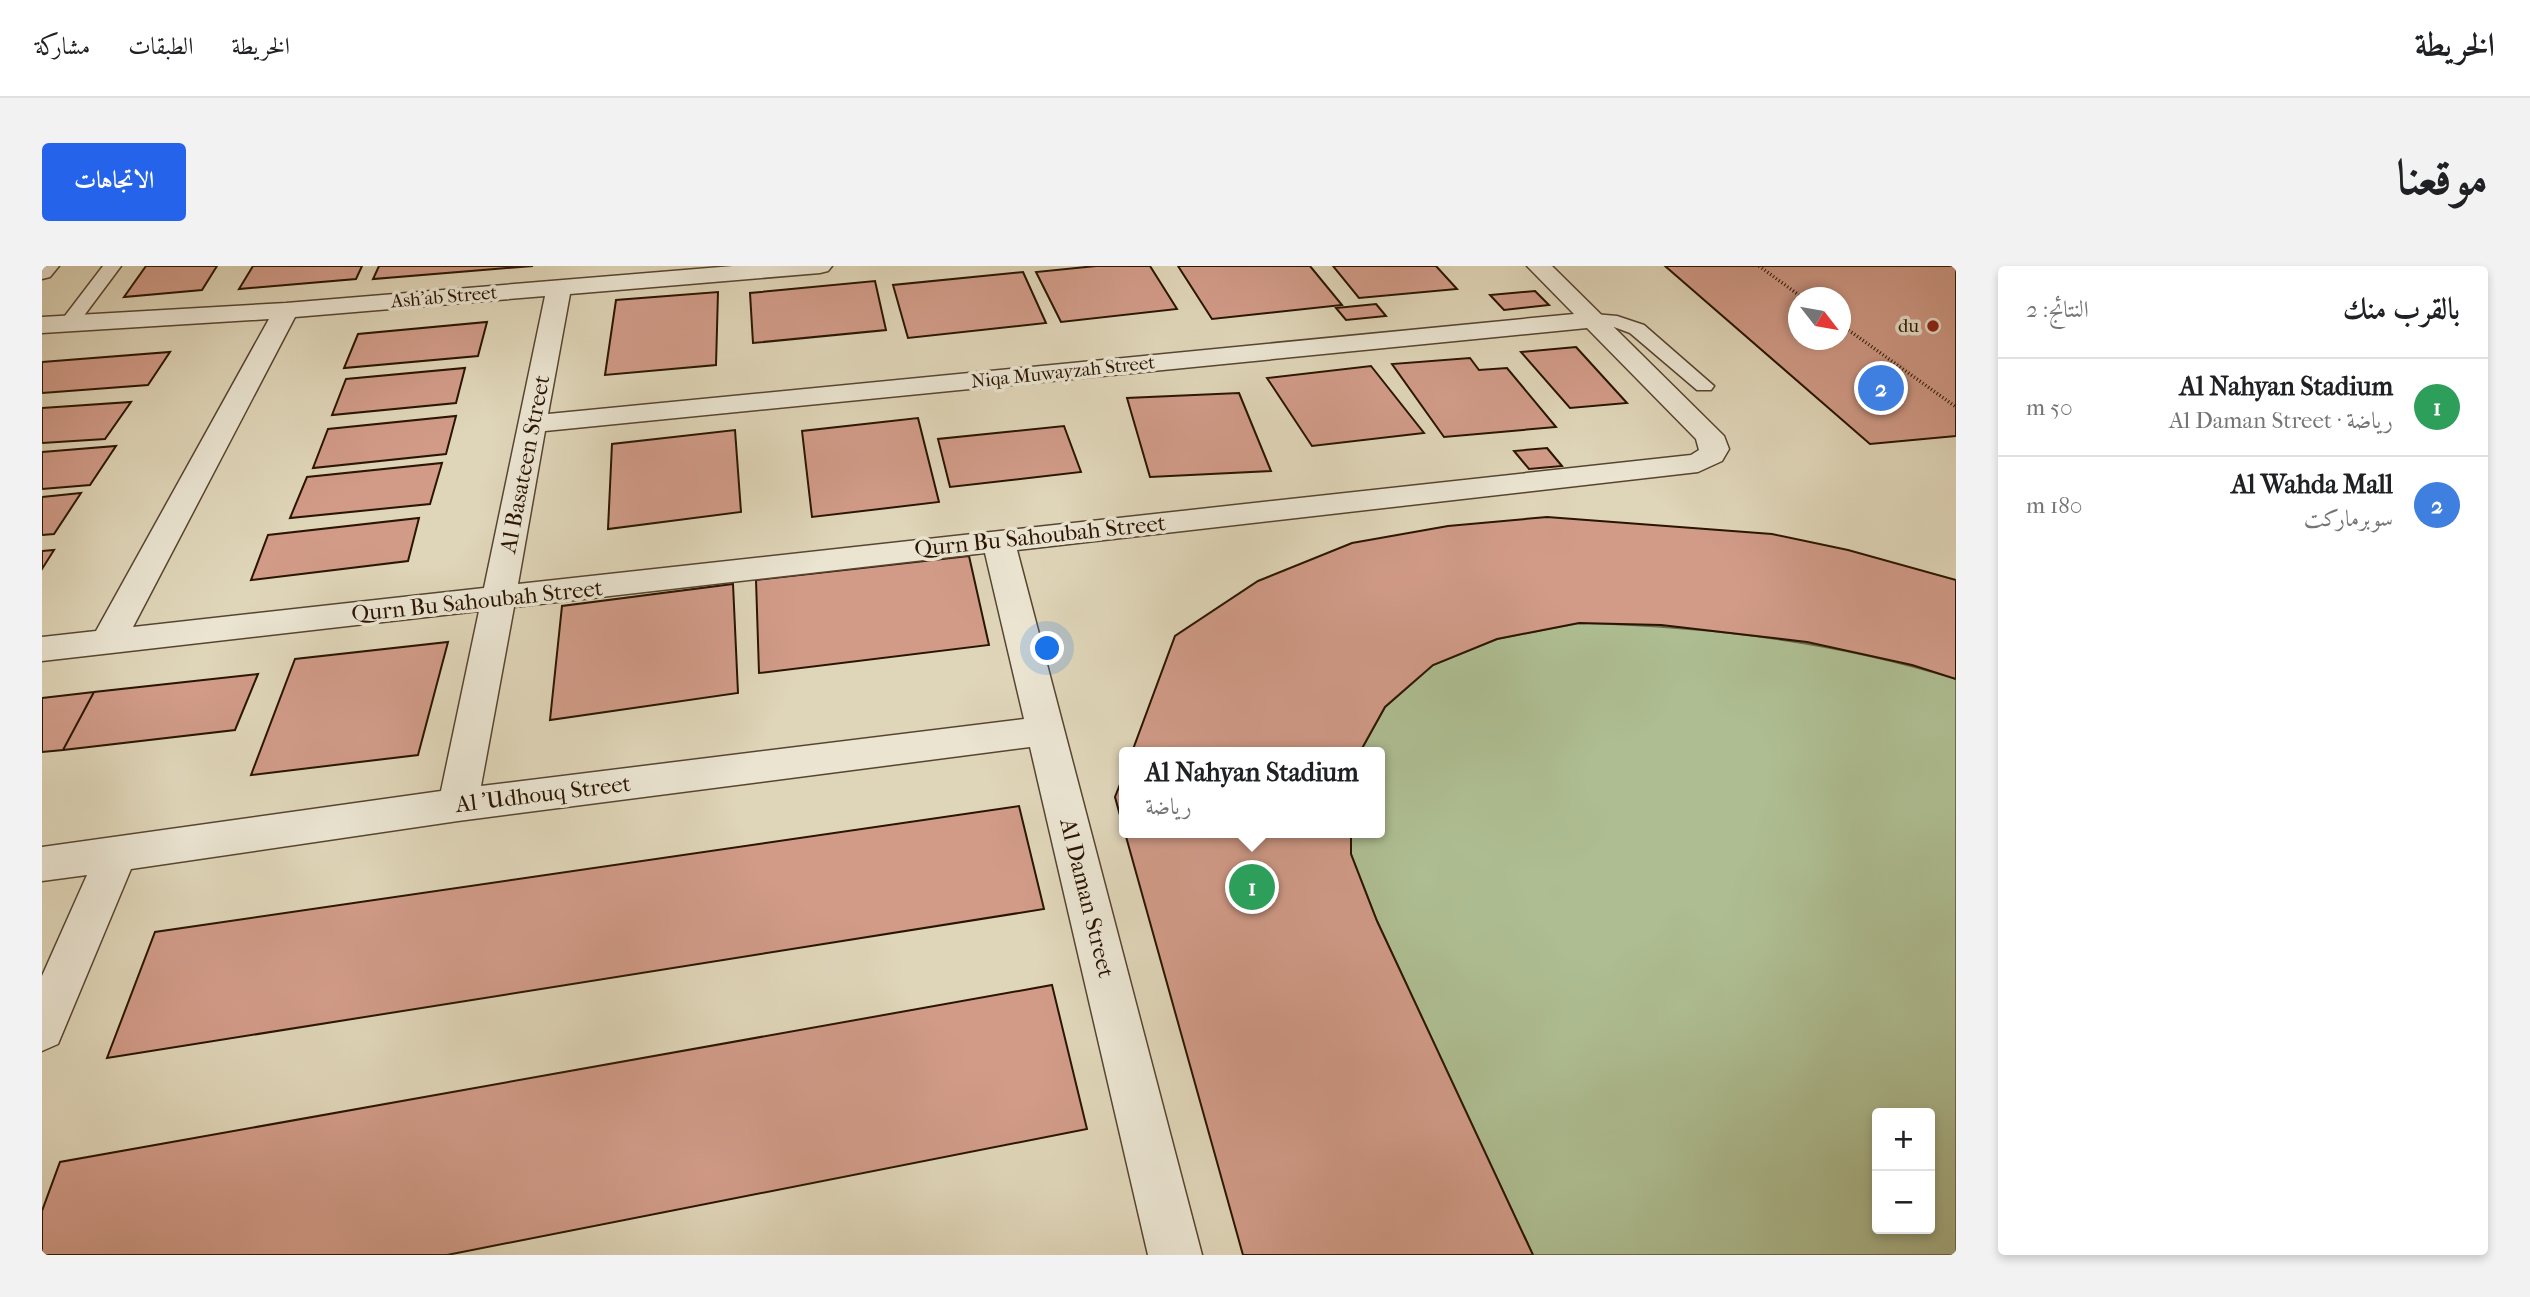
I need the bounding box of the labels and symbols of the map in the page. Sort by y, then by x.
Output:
street label: Ash'ab Street [389,281,498,313]
north arrow [1788,287,1851,350]
place label: du [1898,315,1919,337]
marker: du [1925,318,1941,334]
street label: Niqa Muwayzah Street [970,351,1156,393]
pin: 2 [1858,362,1904,414]
street label: Al Basateen Street [494,373,556,556]
street label: Qurn Bu Sahoubah Street [913,509,1167,563]
street label: Qurn Bu Sahoubah Street [350,574,604,628]
your location [1030,631,1064,665]
street label: Al 'Udhouq Street [453,770,632,818]
street label: Al Daman Street [1054,815,1120,980]
pin: 1 [1229,861,1275,913]

